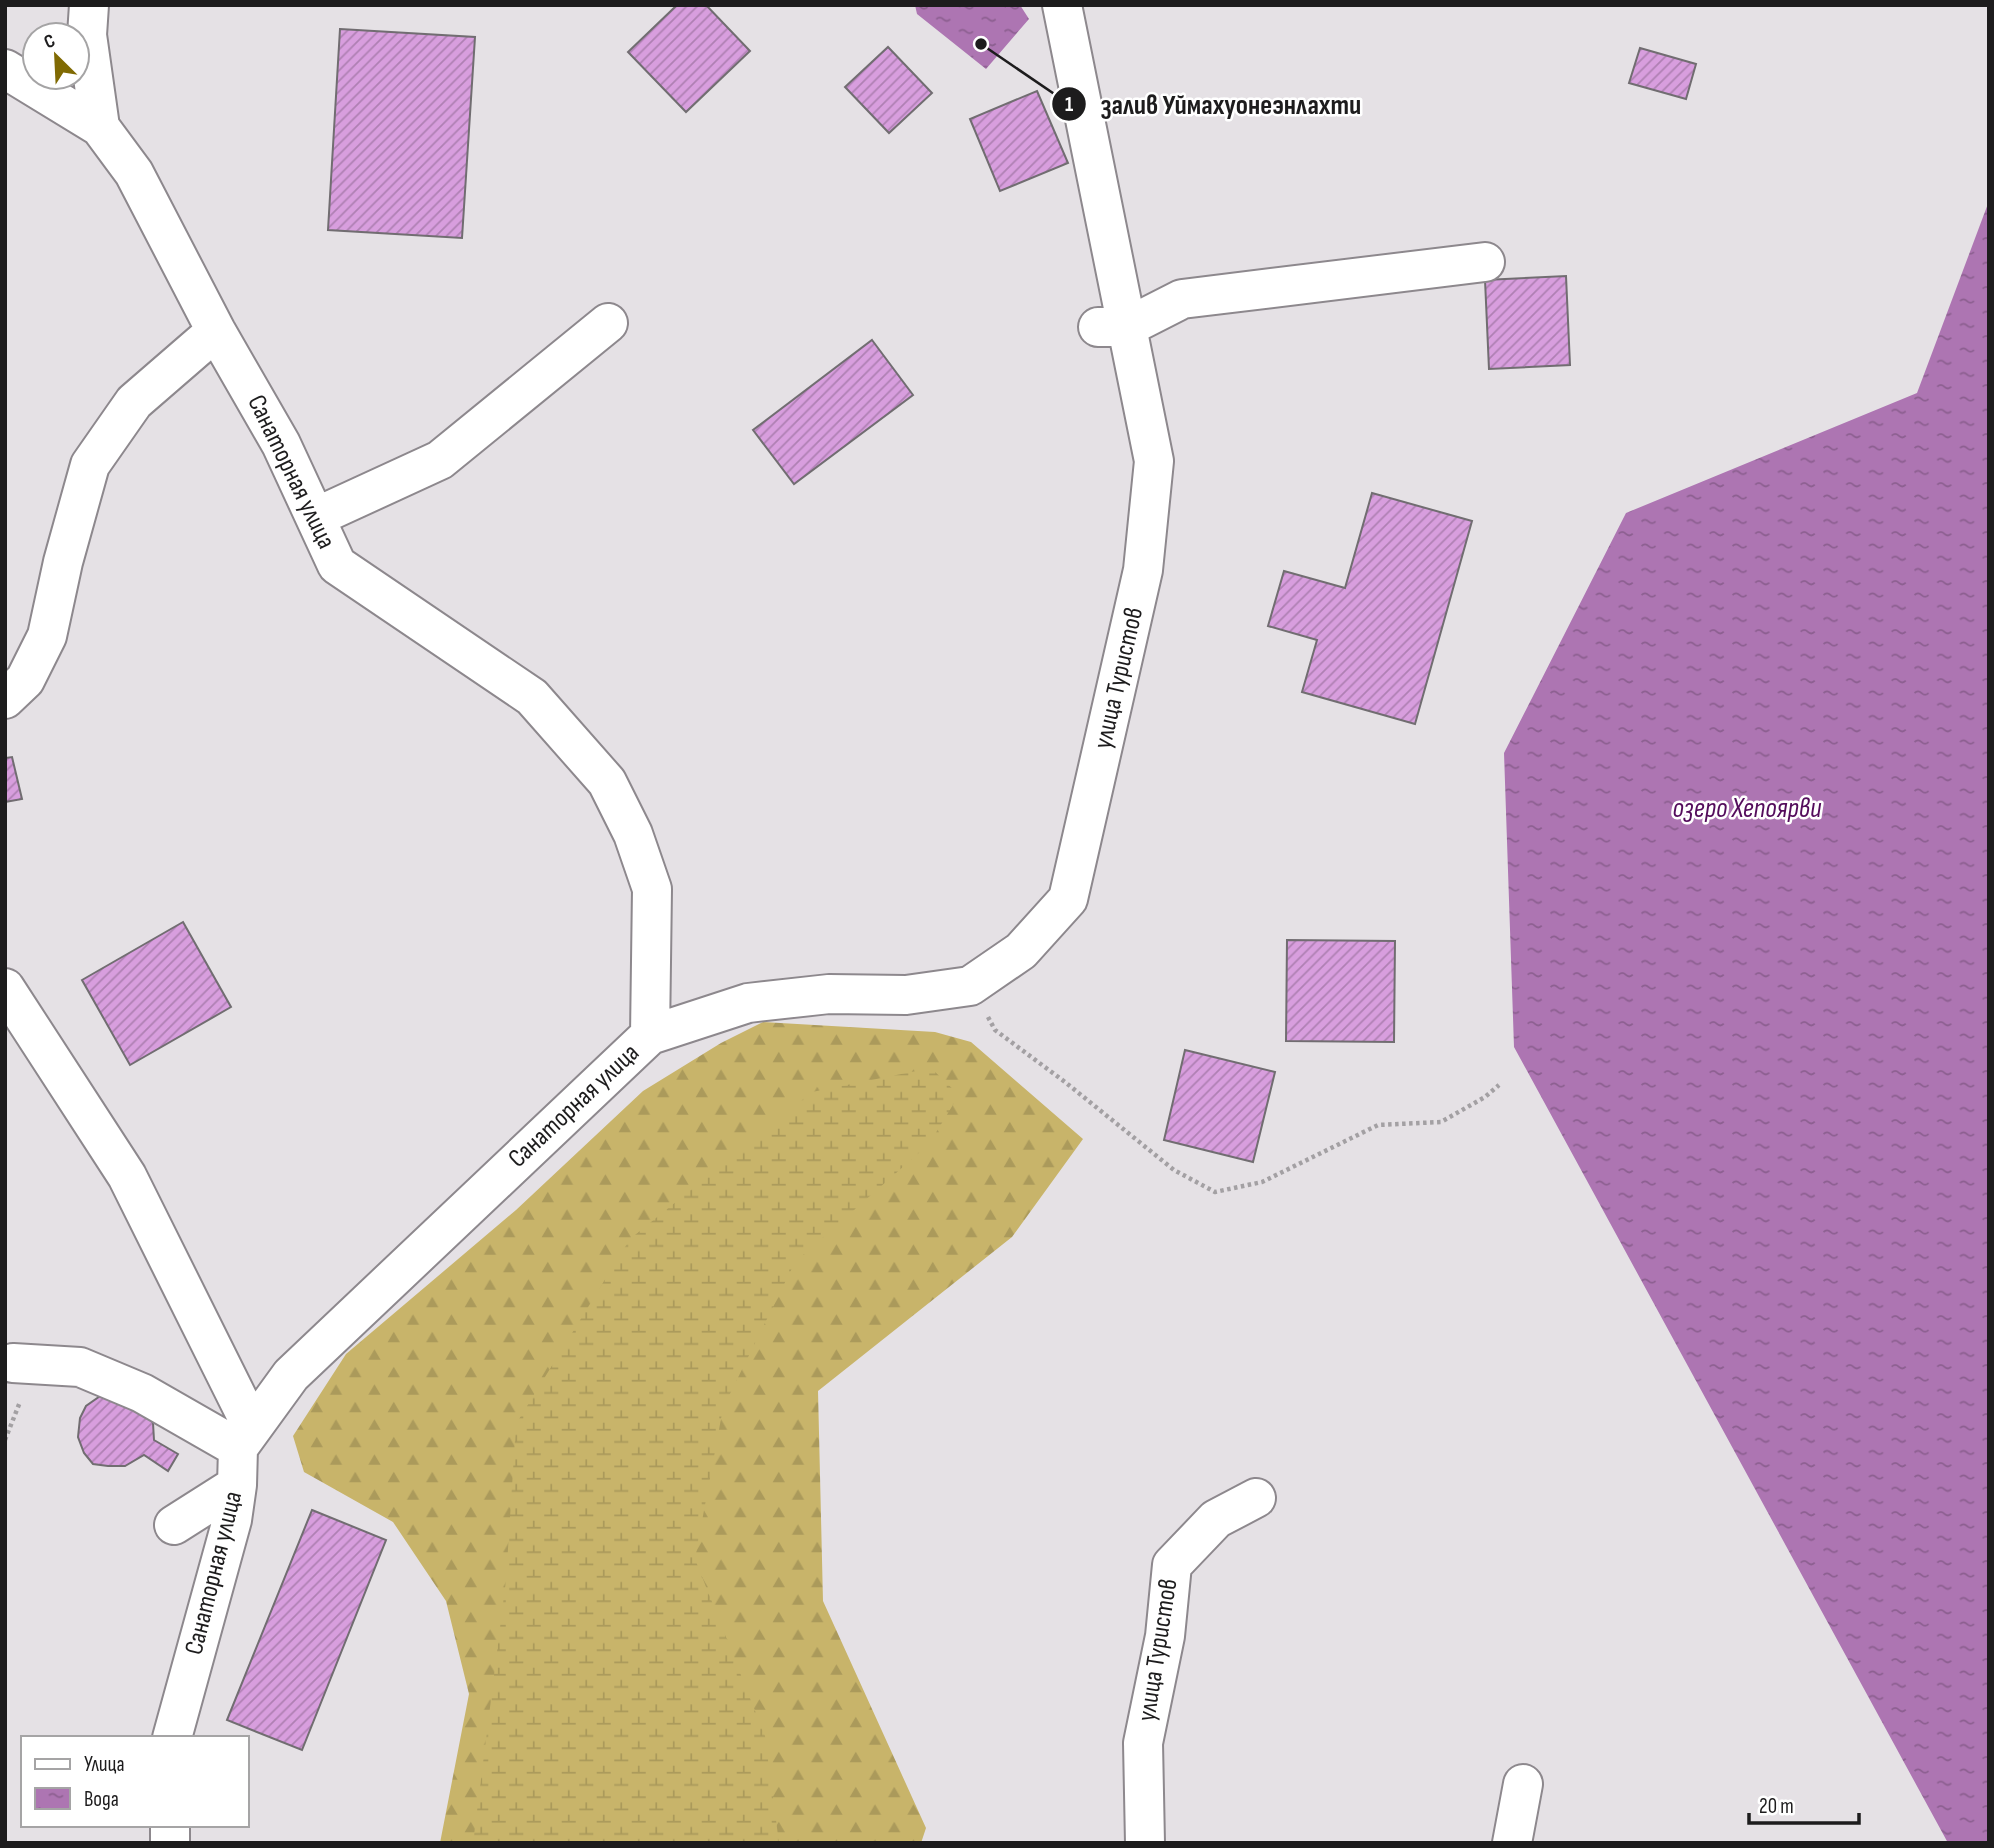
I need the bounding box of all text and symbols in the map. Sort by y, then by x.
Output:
north arrow [21,21,91,91]
text: С [41,29,59,54]
callout: залив Уймахуонеэнлахти [1051,79,1375,128]
text: залив Уймахуонеэнлахти [1101,89,1361,122]
text: 1 [1065,92,1073,117]
street label: Санаторная улица [240,390,342,554]
street label: улица Туристов [1088,604,1150,752]
water label: озеро Хепоярви [1672,792,1822,825]
street label: Санаторная улица [502,1038,646,1174]
street label: Санаторная улица [179,1488,249,1658]
street label: улица Туристов [1131,1576,1185,1724]
legend [21,1736,248,1827]
text: Улица [84,1752,125,1777]
scale bar [1749,1782,1859,1826]
text: Вода [84,1787,119,1812]
text: 20 m [1759,1794,1794,1819]

